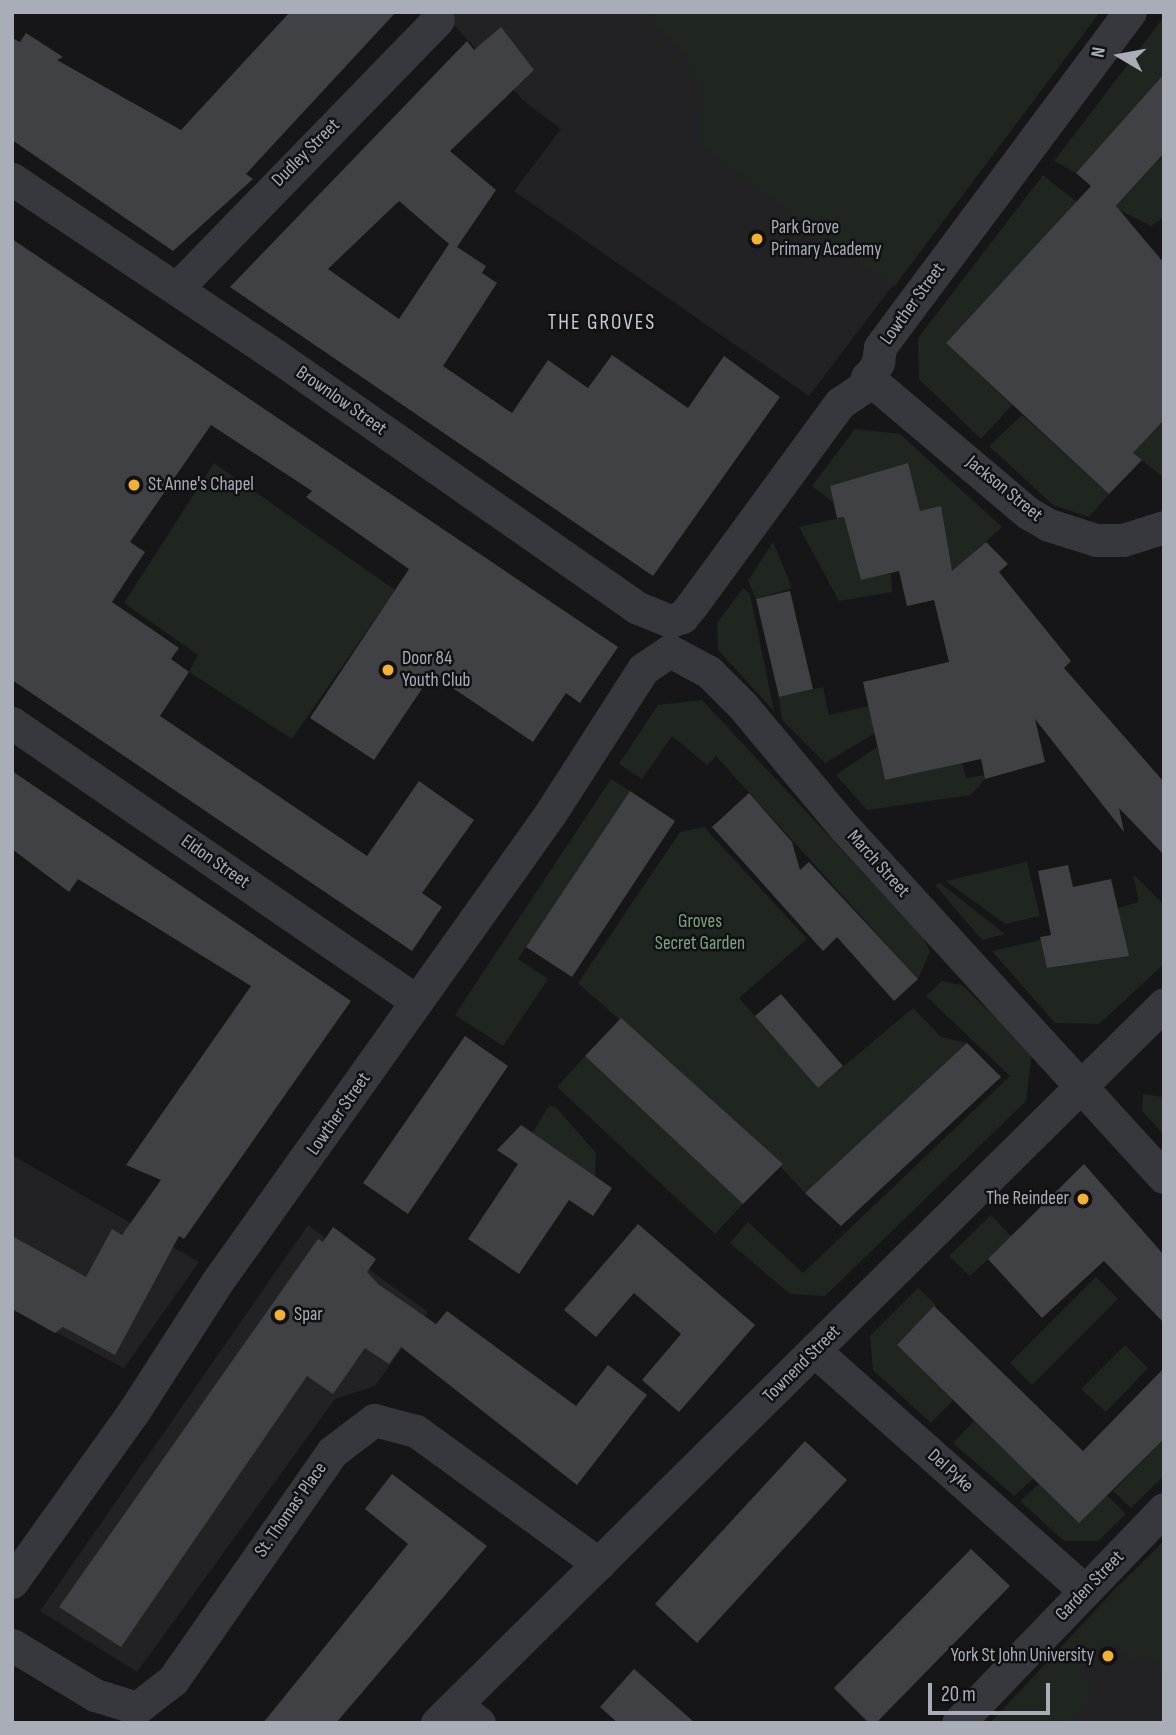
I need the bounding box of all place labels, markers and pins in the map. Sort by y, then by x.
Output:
place label: Park Grove Primary Academy [771,217,882,261]
marker: Park Grove Primary Academy [749,231,765,247]
place label: St Anne's Chapel [148,474,254,496]
marker: St Anne's Chapel [126,477,142,493]
place label: Door 84 Youth Club [402,648,470,692]
marker: Door 84 Youth Club [380,662,396,678]
place label: The Reindeer [986,1188,1069,1210]
marker: The Reindeer [1075,1191,1091,1207]
place label: Spar [294,1304,323,1326]
marker: Spar [272,1307,288,1323]
place label: York St John University [951,1645,1094,1667]
marker: York St John University [1100,1648,1116,1664]

